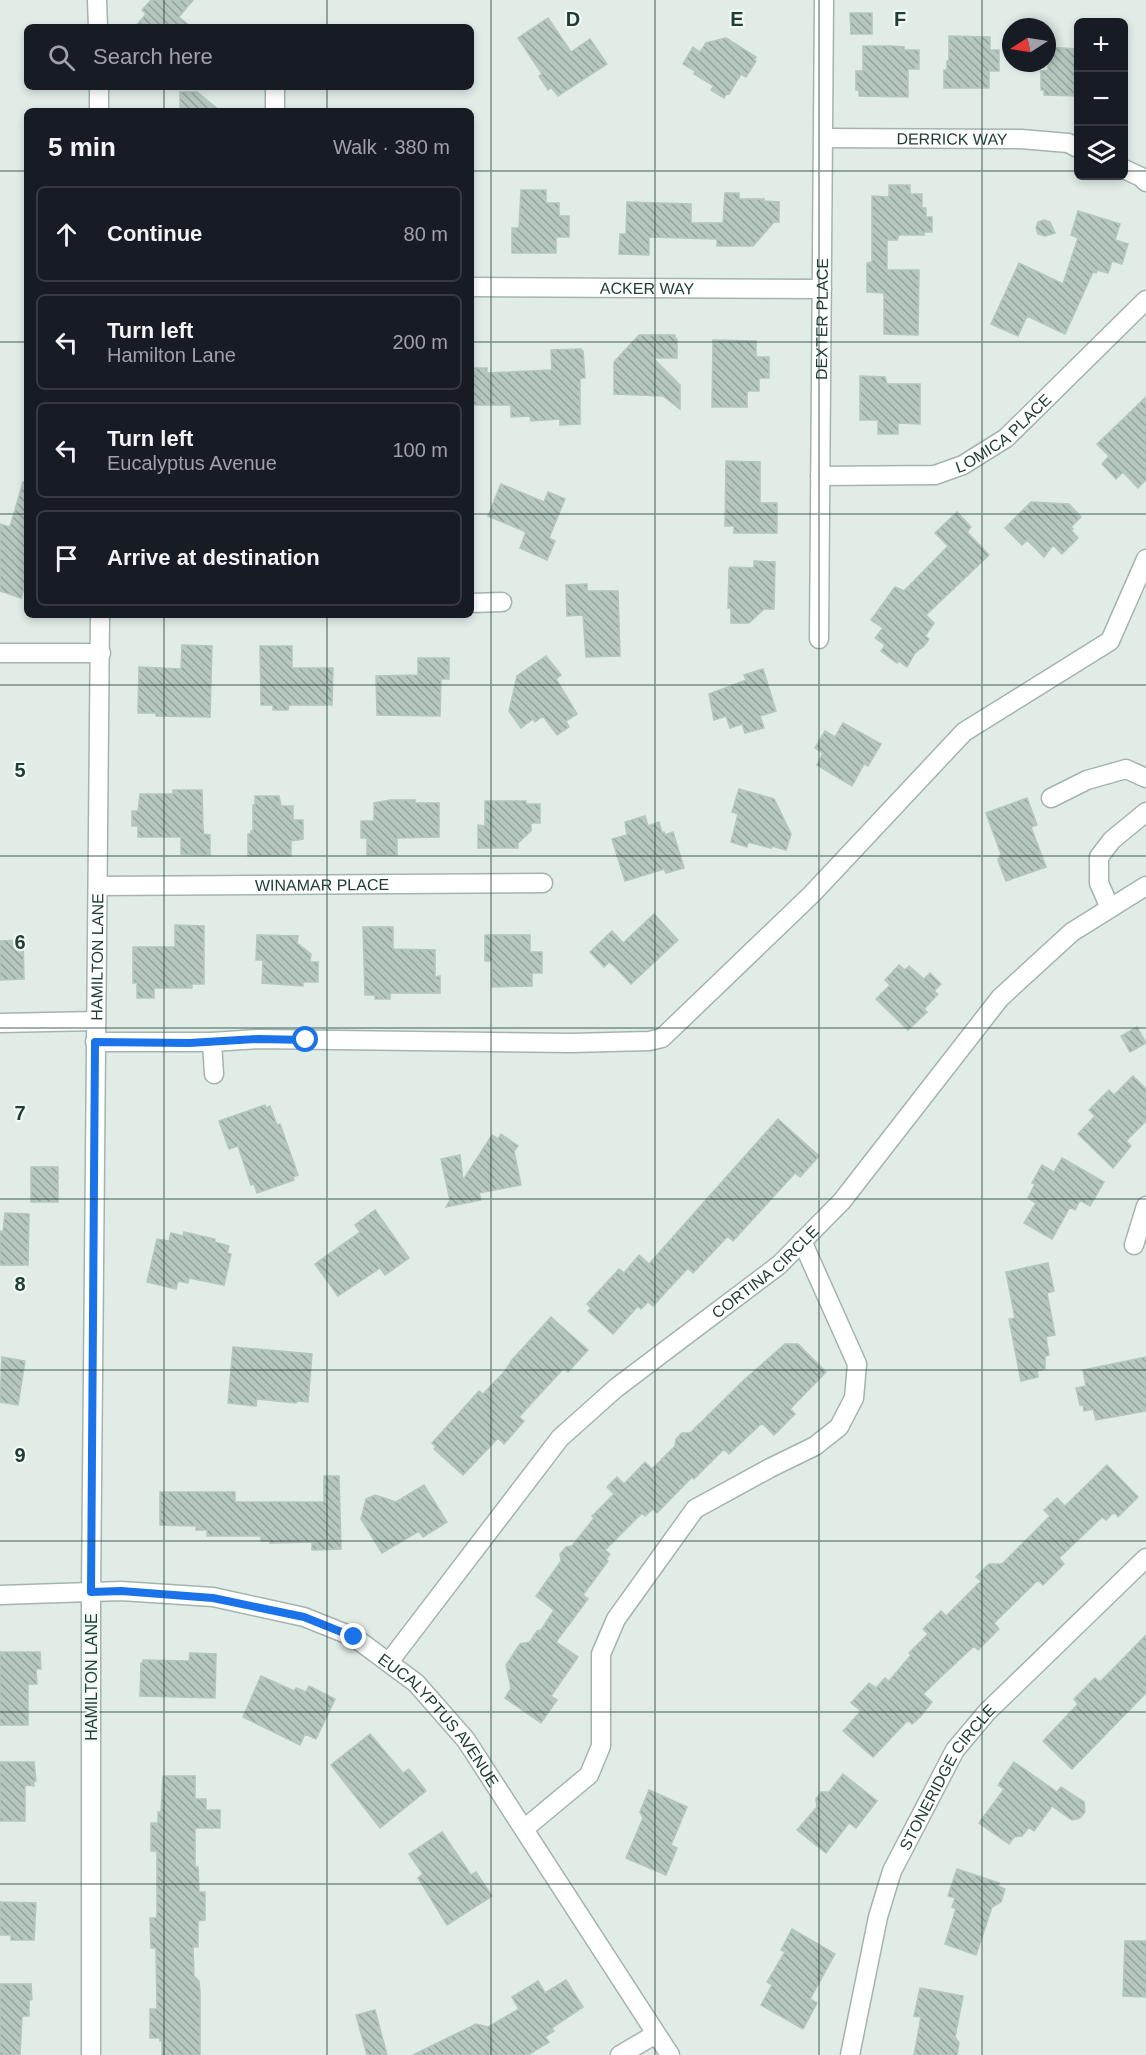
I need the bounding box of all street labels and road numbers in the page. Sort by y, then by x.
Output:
street label: DERRICK WAY [896,130,1008,147]
street label: DEXTER PLACE [813,258,830,380]
street label: ACKER WAY [600,279,695,297]
street label: LOMICA PLACE [953,390,1054,476]
street label: WINAMAR PLACE [255,876,389,893]
street label: HAMILTON LANE [88,893,106,1021]
street label: CORTINA CIRCLE [708,1222,821,1321]
street label: HAMILTON LANE [83,1613,100,1741]
street label: EUCALYPTUS AVENUE [375,1650,502,1790]
street label: STONERIDGE CIRCLE [896,1701,998,1853]

